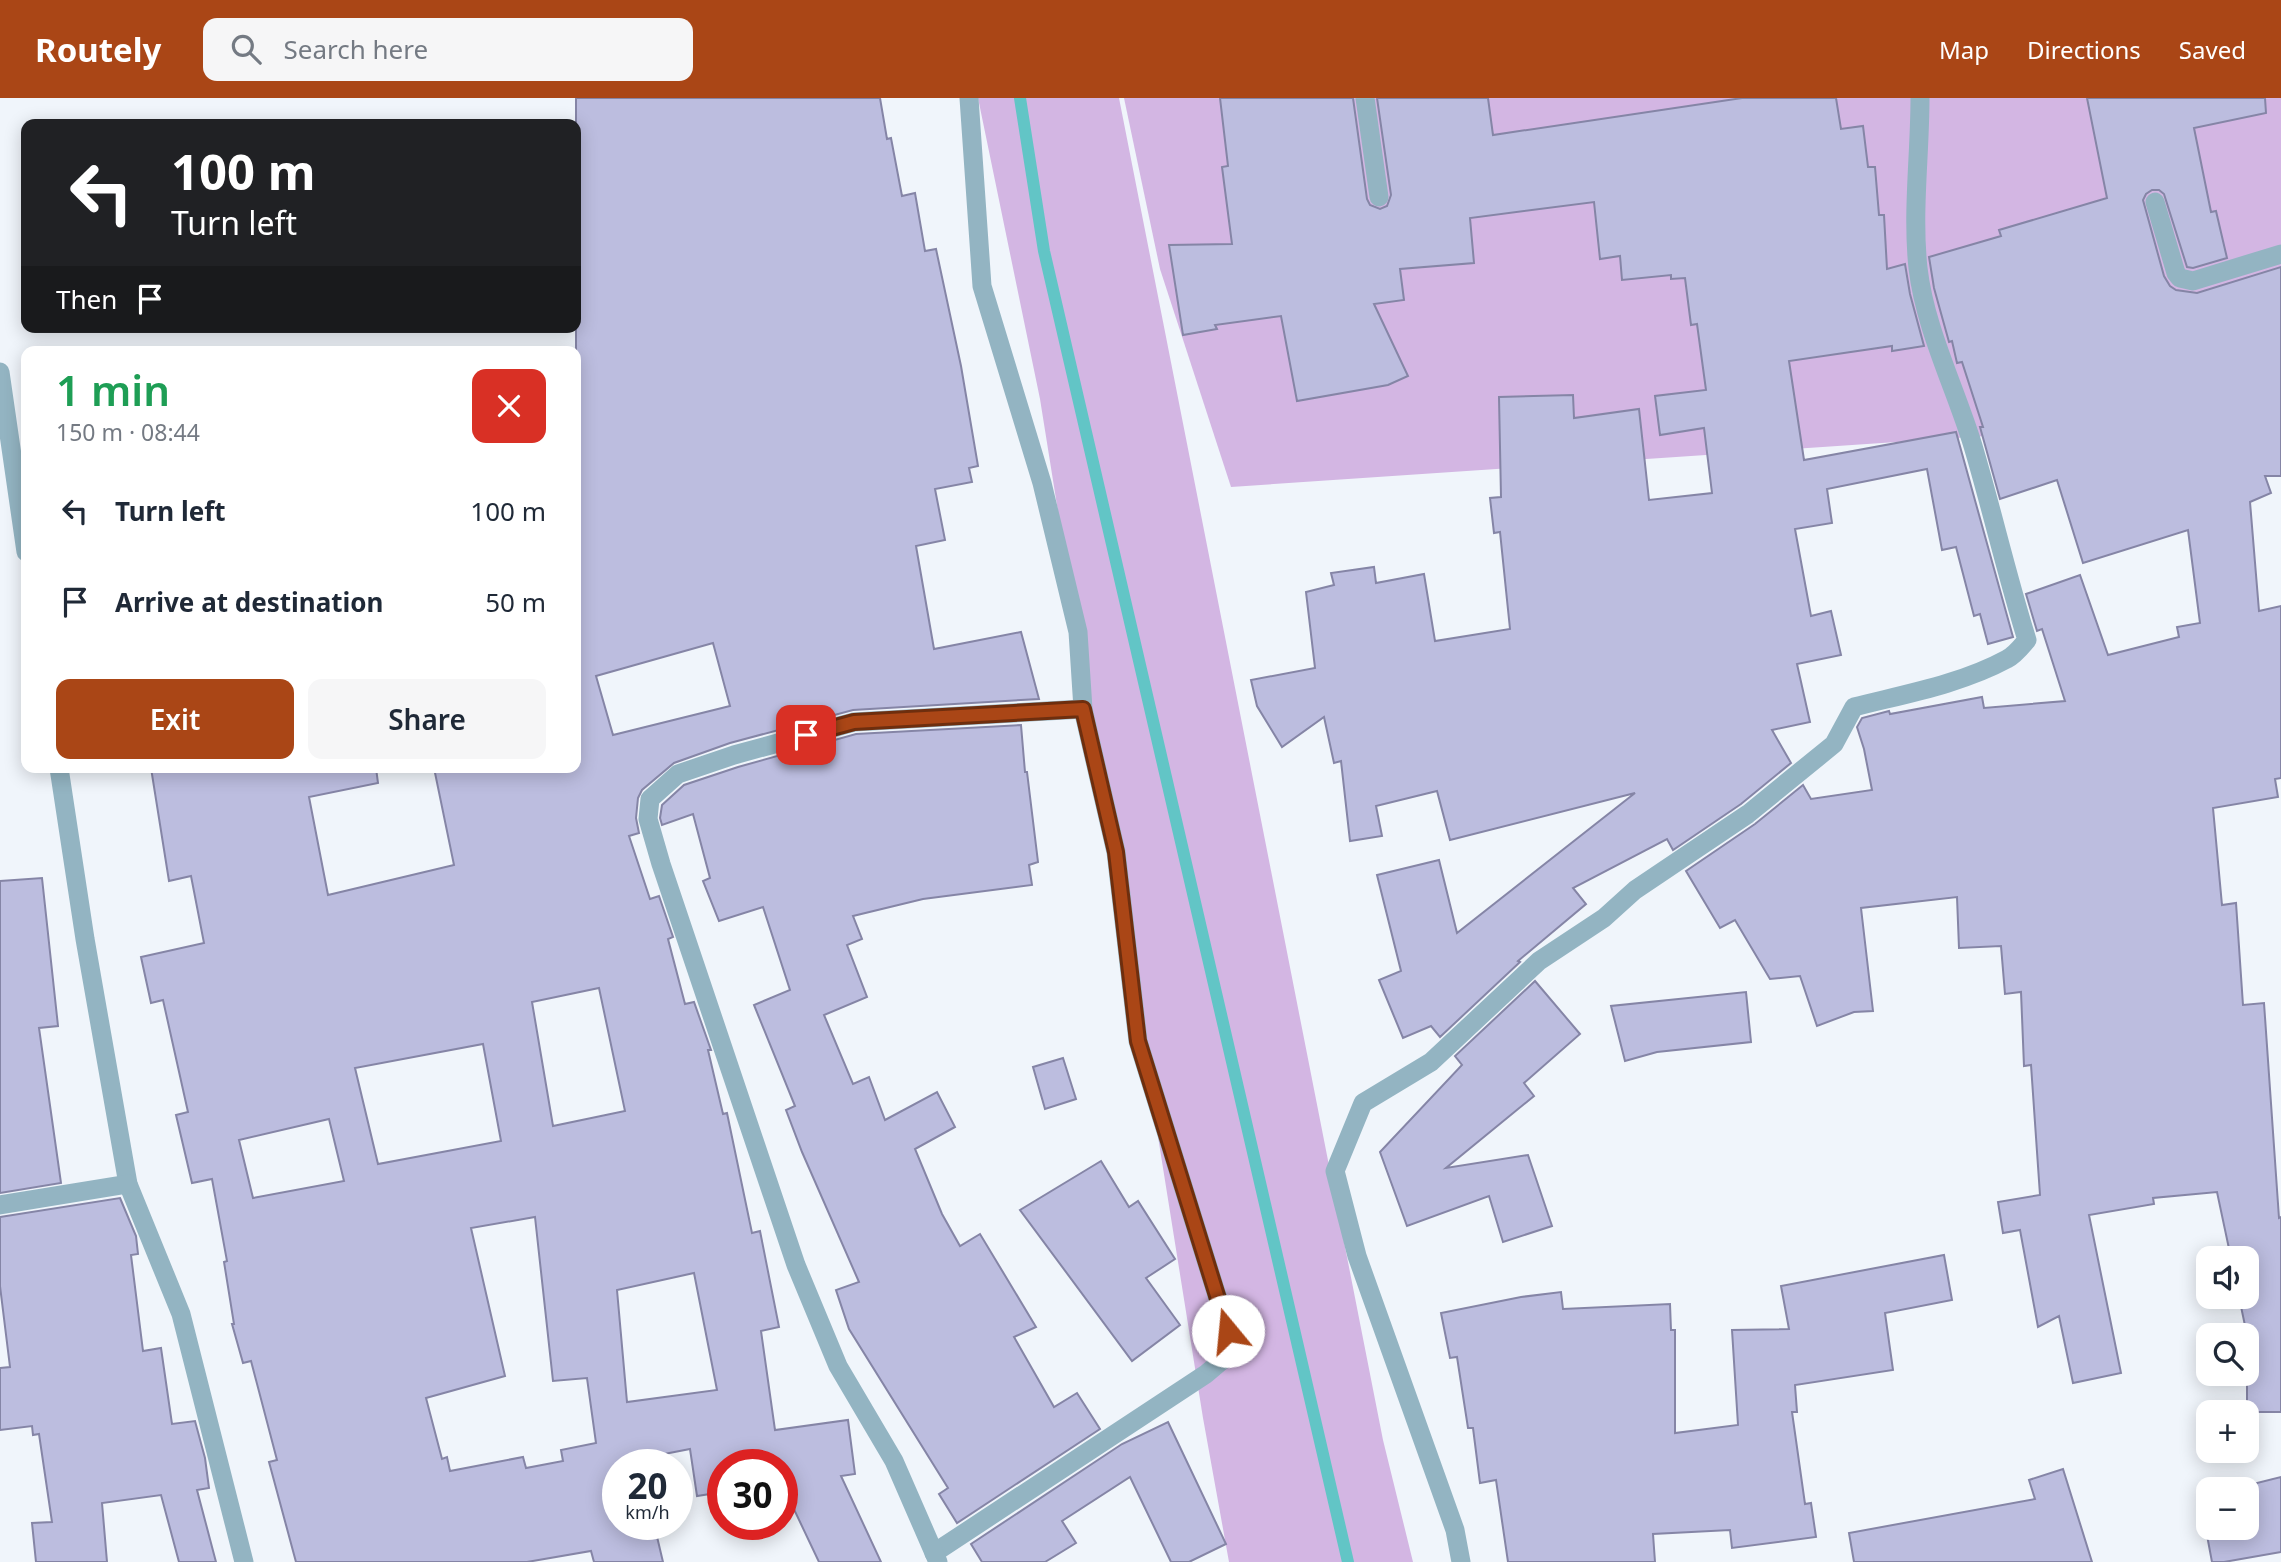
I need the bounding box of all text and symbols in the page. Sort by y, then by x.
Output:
search box [203,18,693,81]
text: Routely [35,27,161,72]
icon: search [227,30,265,68]
text: Search here [283,31,428,67]
text: Map [1939,33,1989,66]
text: Directions [2027,33,2141,66]
text: Saved [2179,33,2246,66]
text: 100 m [171,138,316,204]
icon: left [56,147,147,238]
text: Turn left [171,201,297,244]
icon: arrive [131,280,169,318]
text: Then [56,281,117,317]
text: 1 min [56,361,170,418]
button: close [472,369,546,443]
text: 150 m · 08:44 [56,416,200,448]
icon: left [56,492,94,530]
text: Turn left [115,493,226,529]
text: 100 m [470,493,546,529]
icon: arrive [56,583,94,621]
text: Arrive at destination [115,584,384,620]
text: 50 m [485,584,546,620]
button: Exit [56,679,294,759]
button: Share [308,679,546,759]
pin [776,705,836,765]
icon: arrive [787,716,825,754]
map controls [2196,1246,2259,1540]
button: sound [2196,1246,2259,1309]
position arrow [1191,1294,1265,1368]
button: search [2196,1323,2259,1386]
button: + [2196,1400,2259,1463]
speed limit sign: 30 [707,1449,798,1540]
text: 20 [627,1462,668,1509]
button: − [2196,1477,2259,1540]
text: km/h [625,1500,670,1524]

